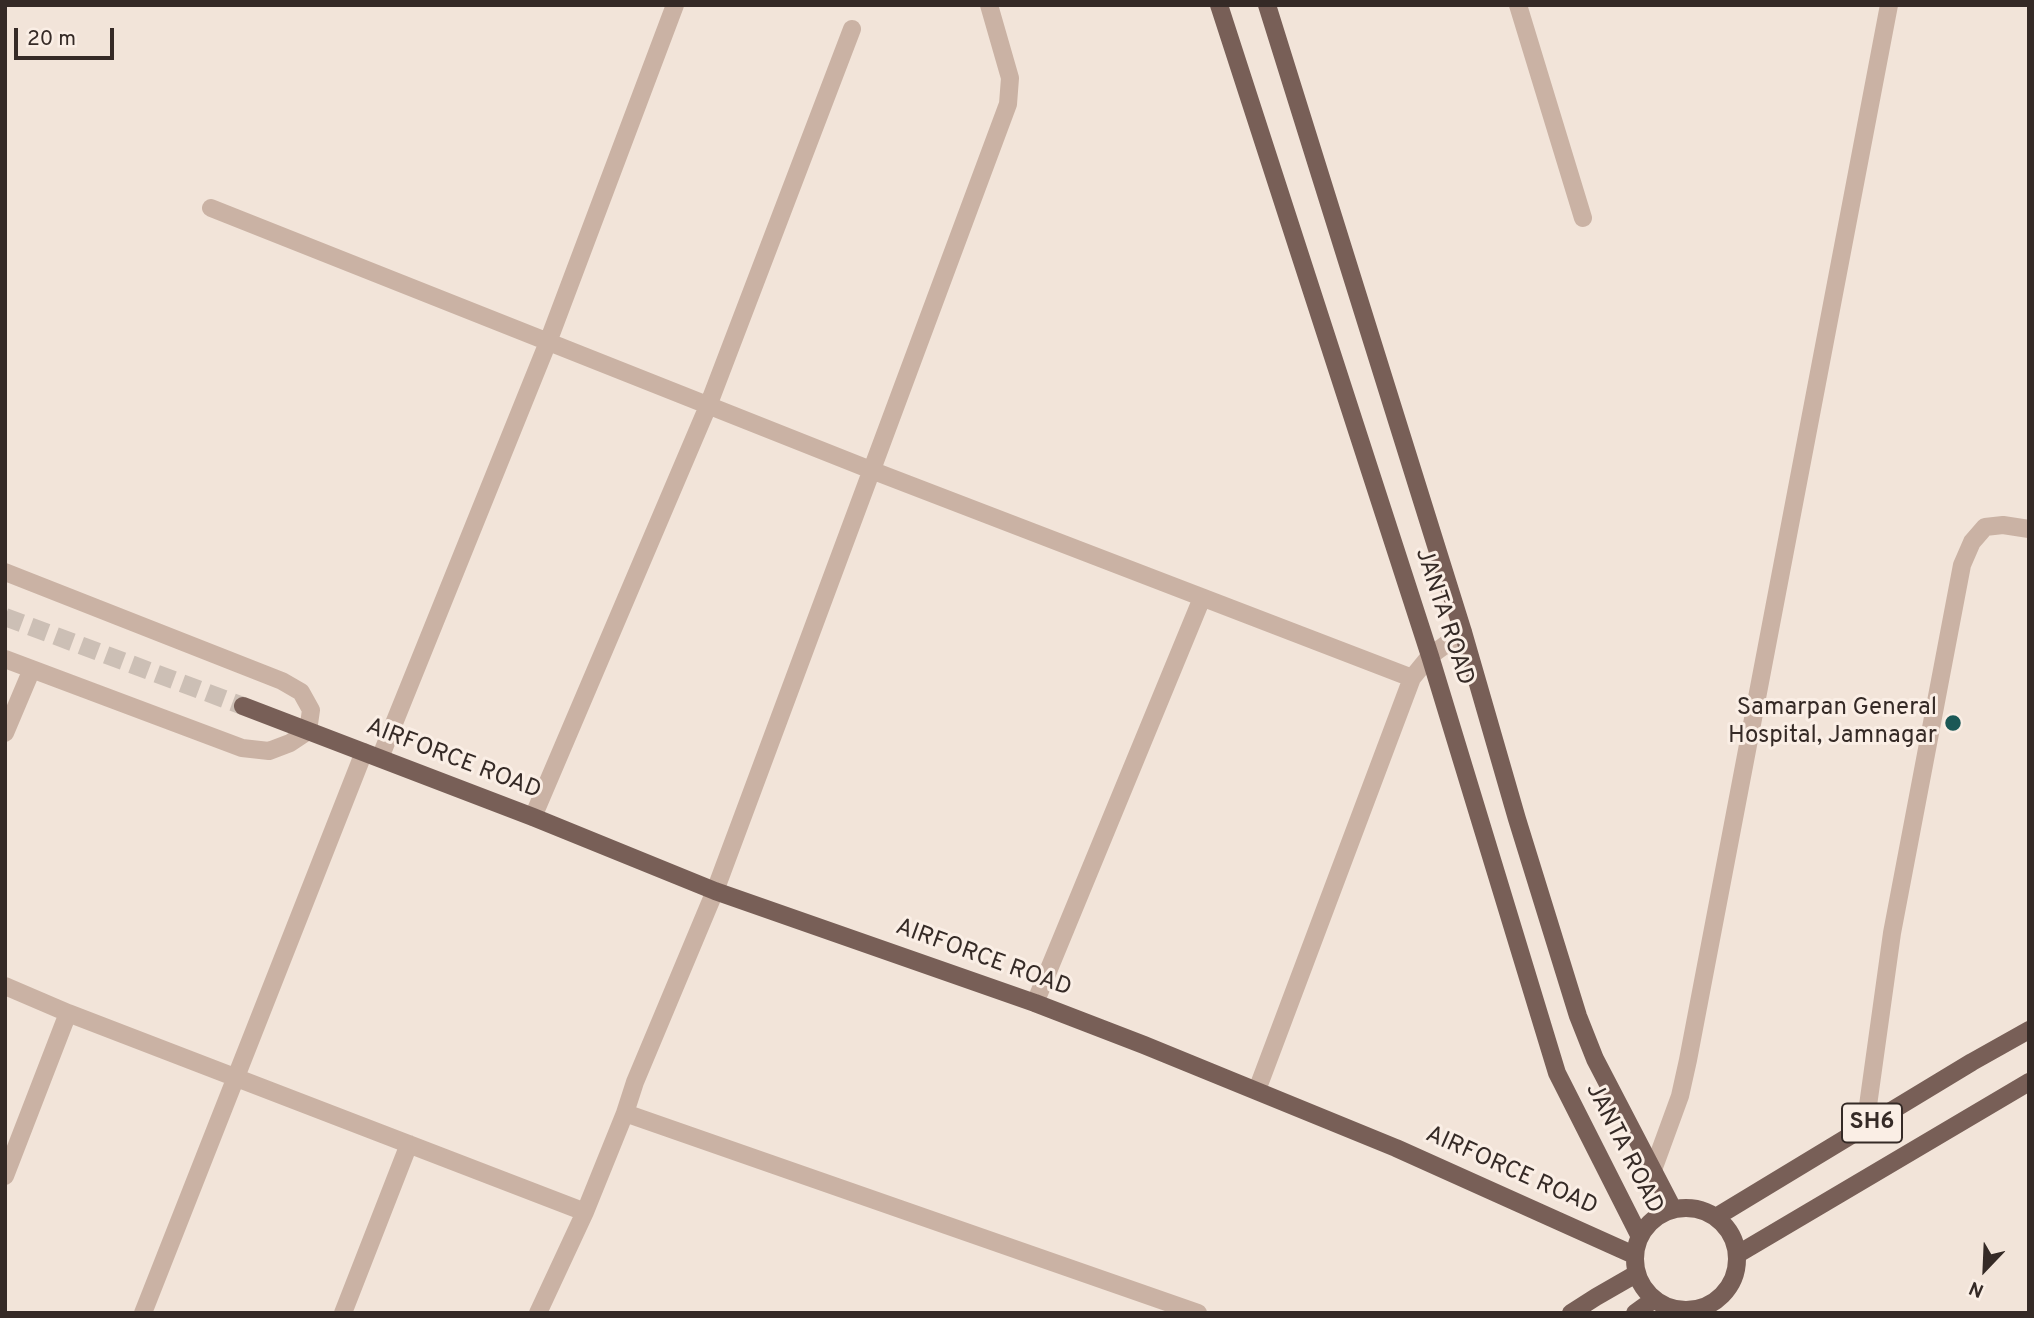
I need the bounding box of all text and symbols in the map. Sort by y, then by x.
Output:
scale bar [18,14,117,58]
text: 20 m [27,26,76,53]
street label: JANTA ROAD [1407,545,1479,689]
place label: Samarpan General Hospital, Jamnagar [1728,695,1937,751]
street label: AIRFORCE ROAD [361,713,545,807]
marker: Samarpan General Hospital, Jamnagar [1943,713,1963,733]
street label: AIRFORCE ROAD [891,914,1075,1004]
street label: JANTA ROAD [1578,1079,1668,1219]
road number: SH6 [1842,1104,1902,1142]
street label: AIRFORCE ROAD [1421,1121,1601,1223]
north arrow [1950,1234,2020,1304]
text: N [1966,1275,1988,1302]

